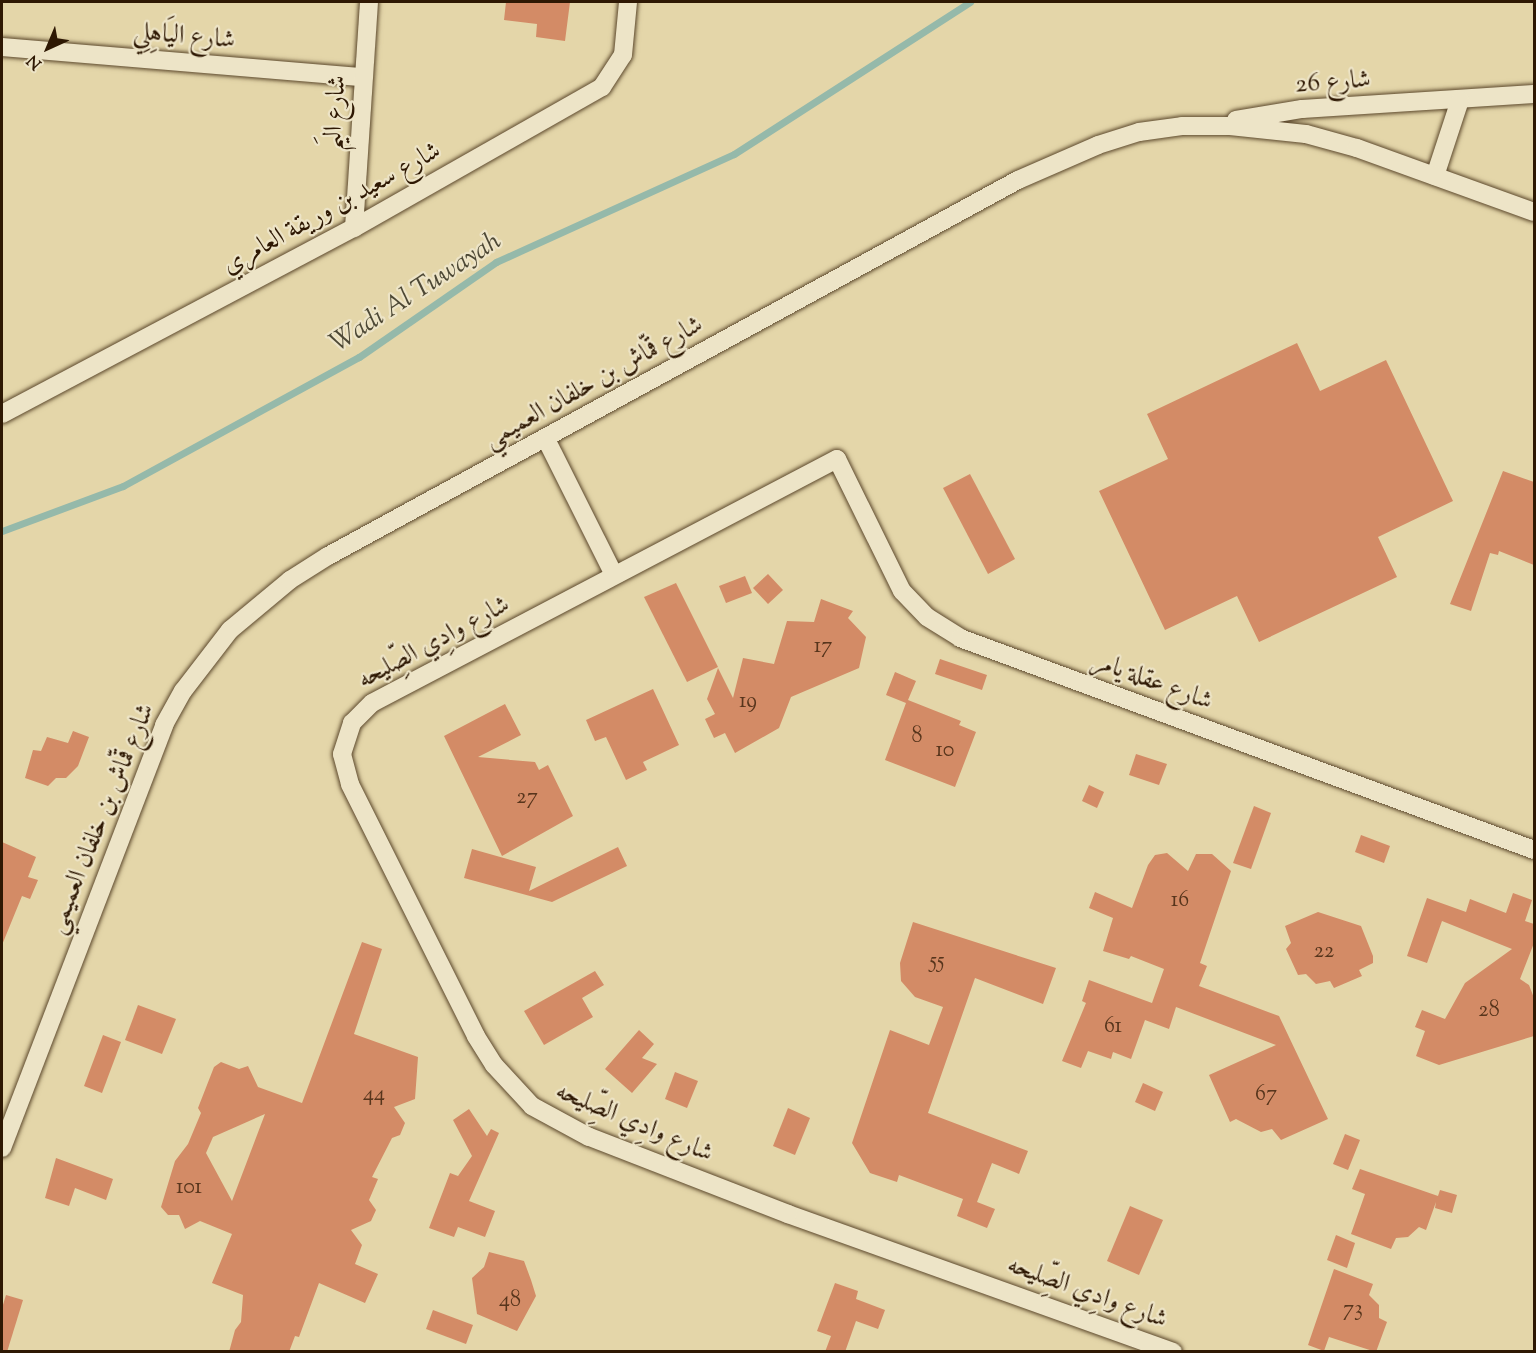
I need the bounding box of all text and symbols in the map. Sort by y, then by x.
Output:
street label: شارع اليَاهِلِي [132,17,236,57]
north arrow [18,18,78,78]
text: N [23,49,48,74]
street label: شارع 26 [1294,65,1372,101]
street label: شارع اليَم [318,74,354,152]
street label: شارع سعيد بن وريقة العامري [217,136,447,282]
water label: Wadi Al Tuwayah [324,226,508,360]
street label: شارع قمّاش بن خلفان العميمي [479,310,709,456]
street label: شارع وادِي الصِّليحه [353,590,515,696]
house number: 17 [814,635,832,661]
street label: شارع عقلة يامر [1087,646,1217,718]
house number: 19 [739,690,757,716]
street label: شارع قمّاش بن خلفان العميمي [42,699,162,939]
house number: 8 [912,725,922,751]
house number: 10 [936,739,954,765]
house number: 27 [516,786,538,812]
house number: 16 [1171,889,1189,915]
house number: 22 [1314,940,1334,966]
house number: 55 [929,950,945,976]
house number: 28 [1478,999,1500,1025]
house number: 61 [1104,1015,1122,1041]
street label: شارع وادِي الصِّليحه [551,1076,717,1170]
house number: 44 [363,1083,385,1109]
house number: 67 [1255,1083,1277,1109]
house number: 101 [176,1176,202,1202]
street label: شارع وادِي الصِّليحه [1003,1250,1171,1336]
house number: 48 [499,1289,521,1315]
house number: 73 [1343,1298,1363,1324]

